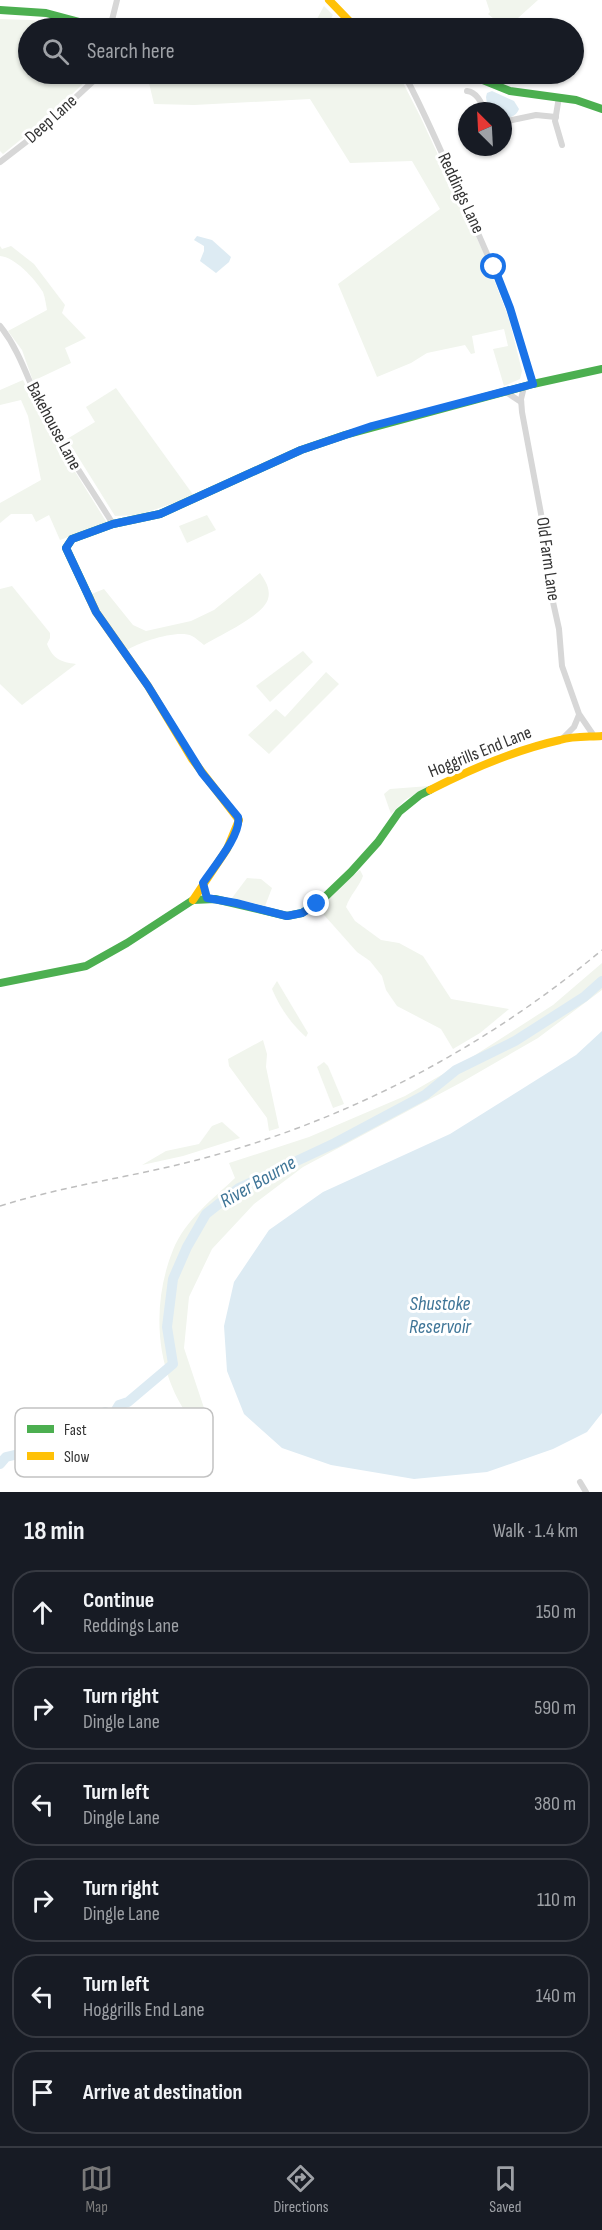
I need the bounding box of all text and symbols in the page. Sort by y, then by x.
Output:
search box [18,18,584,84]
icon: search [39,35,72,68]
text: Search here [87,38,174,65]
street label: Deep Lane [21,90,81,148]
north arrow [458,102,512,156]
street label: Reddings Lane [433,149,489,237]
route start [480,253,506,279]
street label: Bakehouse Lane [22,378,86,474]
street label: Old Farm Lane [532,516,564,602]
street label: Hoggrills End Lane [425,722,535,782]
route end [303,890,329,916]
water label: River Bourne [216,1151,300,1213]
water label: Shustoke Reservoir [409,1292,472,1339]
legend [15,1408,213,1477]
text: Fast [64,1421,87,1440]
text: Slow [64,1448,89,1467]
text: 18 min [24,1516,85,1547]
text: Walk · 1.4 km [493,1519,578,1543]
text: Continue [83,1587,154,1614]
icon: ahead [26,1596,59,1629]
text: 150 m [536,1600,576,1624]
text: Reddings Lane [83,1614,179,1638]
text: Turn right [83,1683,159,1710]
icon: right [26,1692,59,1725]
text: 590 m [534,1696,576,1720]
text: Dingle Lane [83,1710,160,1734]
text: Turn left [83,1779,149,1806]
icon: left [26,1788,59,1821]
text: 380 m [534,1792,576,1816]
text: Dingle Lane [83,1806,160,1830]
text: Turn right [83,1875,159,1902]
icon: right [26,1884,59,1917]
text: 110 m [537,1888,576,1912]
text: Dingle Lane [83,1902,160,1926]
text: Turn left [83,1971,149,1998]
icon: left [26,1980,59,2013]
text: 140 m [536,1984,576,2008]
text: Hoggrills End Lane [83,1998,205,2022]
icon: arrive [26,2076,59,2109]
text: Arrive at destination [83,2079,242,2106]
tab: Map [80,2162,113,2217]
tab: Directions [273,2162,329,2217]
tab: Saved [489,2162,522,2217]

